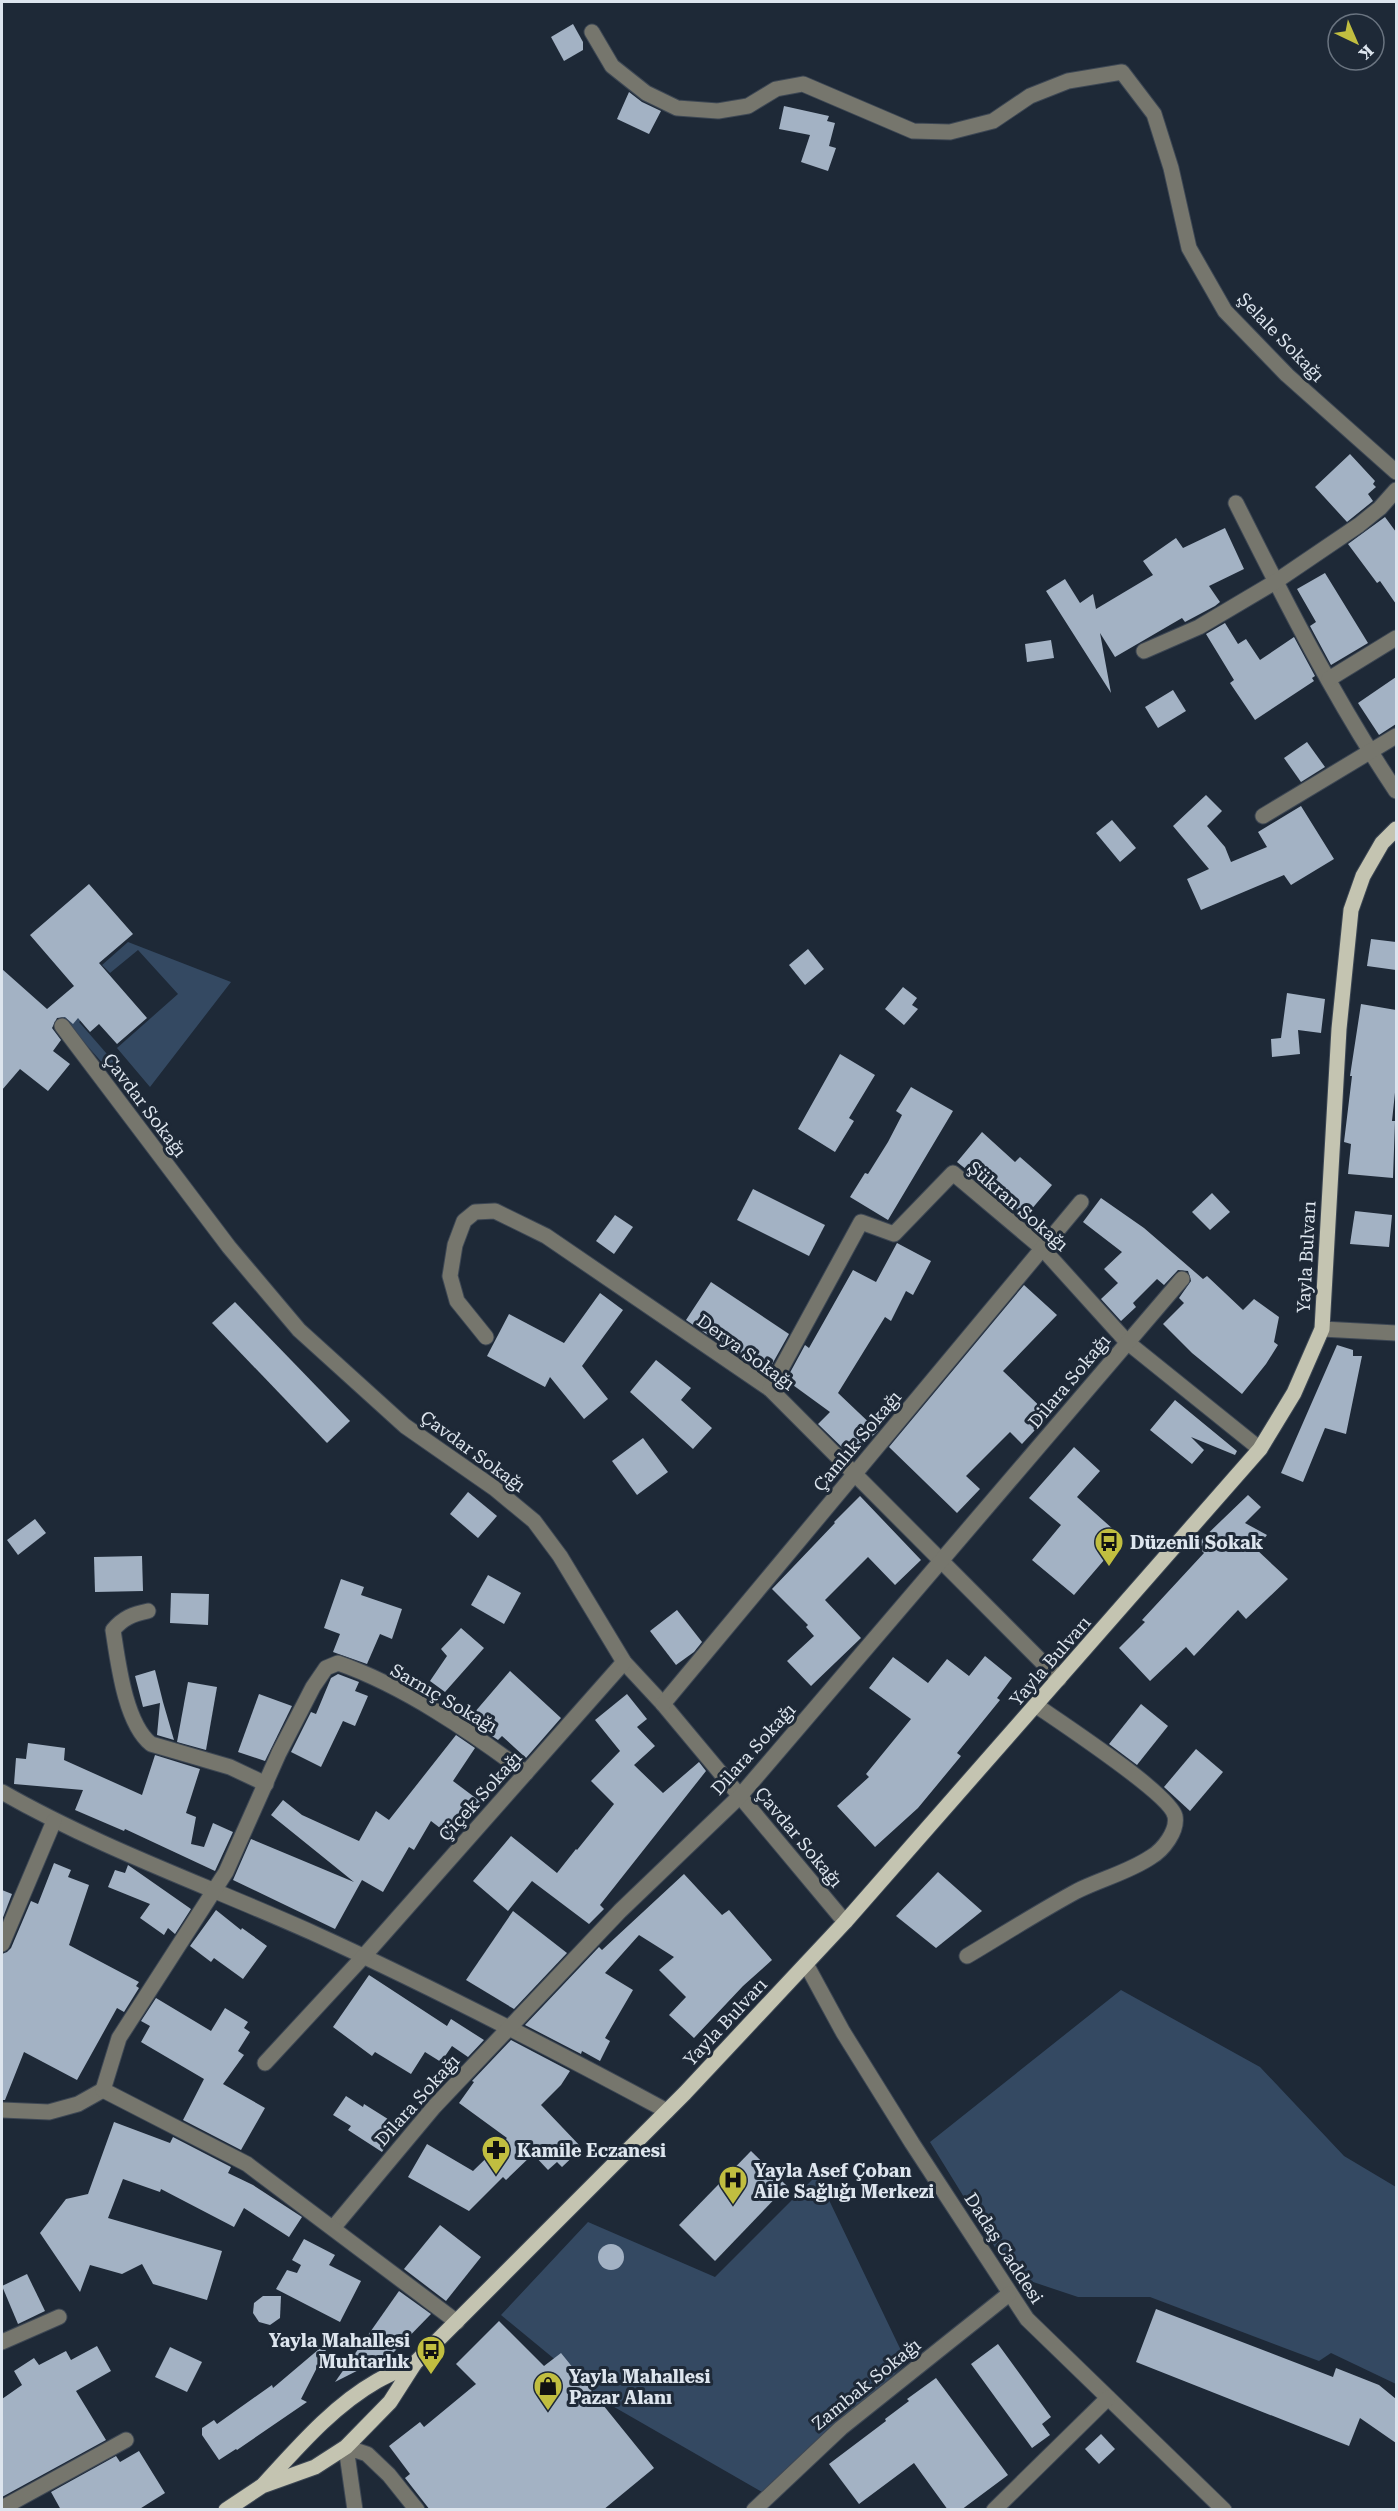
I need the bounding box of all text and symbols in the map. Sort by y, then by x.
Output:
north arrow [1326,12,1386,72]
text: K [1355,41,1377,64]
street label: Şelale Sokağı [1233,288,1329,386]
street label: Çavdar Sokağı [99,1049,191,1161]
street label: Şükran Sokağı [964,1157,1073,1255]
street label: Yayla Bulvarı [1293,1200,1319,1314]
street label: Derya Sokağı [693,1310,799,1395]
street label: Dilara Sokağı [1024,1330,1114,1432]
street label: Çamlık Sokağı [809,1386,905,1496]
street label: Çavdar Sokağı [416,1406,530,1496]
bus stop icon: Düzenli Sokak [1093,1526,1125,1568]
place label: Düzenli Sokak [1130,1532,1264,1553]
street label: Yayla Bulvarı [1005,1612,1095,1710]
street label: Sarnıç Sokağı [387,1659,501,1737]
street label: Dilara Sokağı [707,1699,800,1799]
street label: Çiçek Sokağı [434,1747,526,1845]
street label: Çavdar Sokağı [751,1783,847,1892]
street label: Yayla Bulvarı [679,1974,771,2070]
street label: Dilara Sokağı [371,2050,464,2150]
pharmacy icon: Kamile Eczanesi [480,2134,512,2176]
place label: Kamile Eczanesi [517,2140,666,2161]
place label: Yayla Asef Çoban Aile Sağlığı Merkezi [754,2160,934,2202]
hospital icon: Yayla Asef Çoban Aile Sağlığı Merkezi [717,2164,749,2206]
street label: Dadaş Caddesi [960,2189,1048,2307]
place label: Yayla Mahallesi Muhtarlık [269,2330,411,2372]
bus stop icon: Yayla Mahallesi Muhtarlık [415,2334,447,2376]
street label: Zambak Sokağı [808,2334,925,2434]
place label: Yayla Mahallesi Pazar Alanı [569,2366,710,2408]
shop icon: Yayla Mahallesi Pazar Alanı [532,2370,564,2412]

